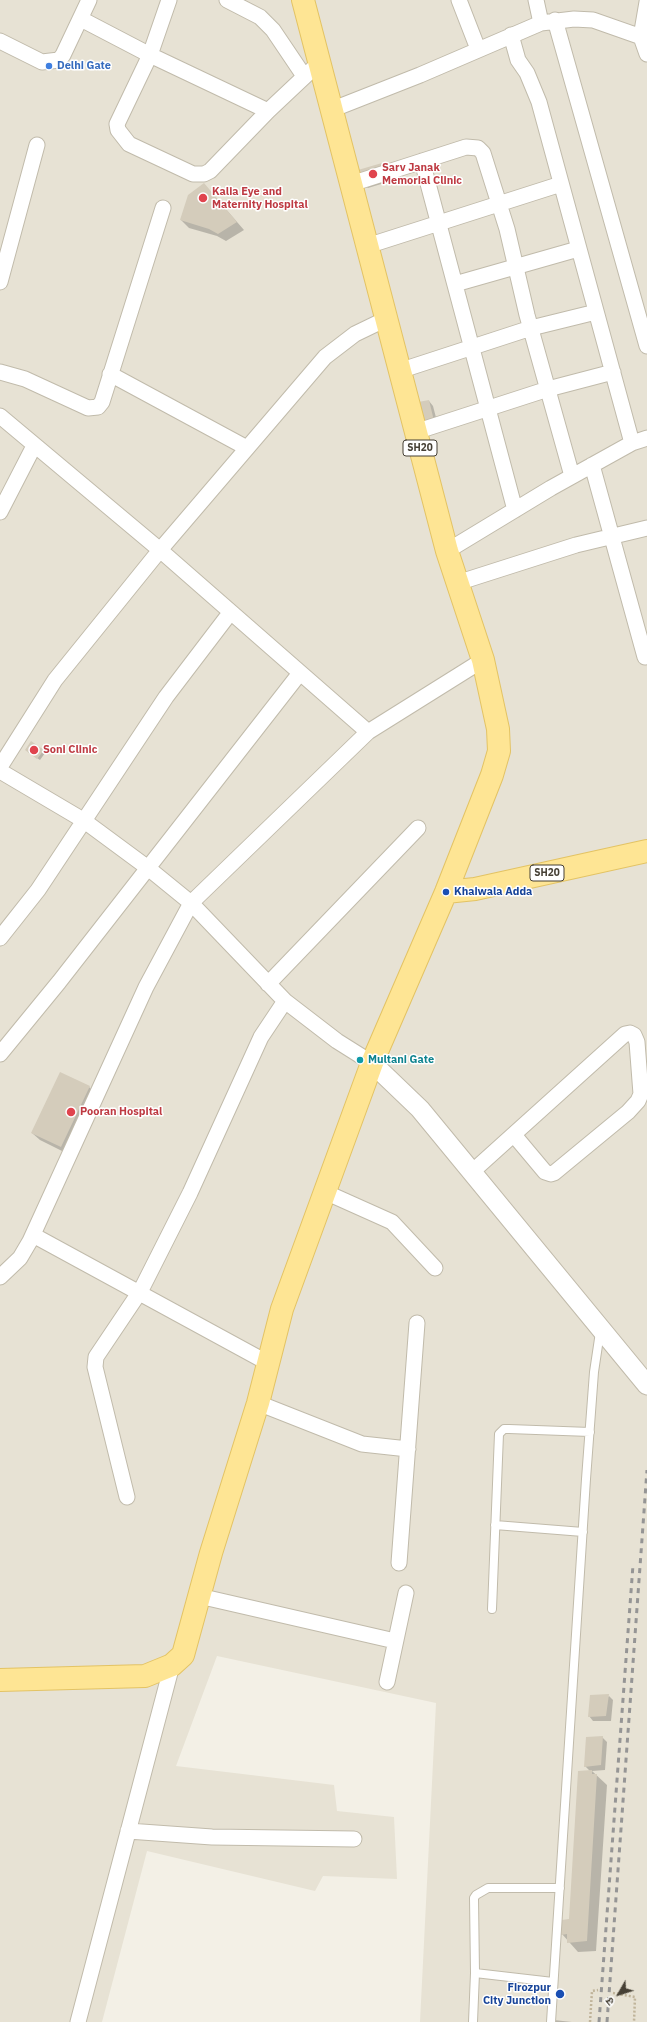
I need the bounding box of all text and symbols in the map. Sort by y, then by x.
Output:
place label: Delhi Gate [57,59,111,73]
marker: Delhi Gate [44,61,54,71]
place label: Sarv Janak Memorial Clinic [382,161,462,187]
marker: Sarv Janak Memorial Clinic [367,168,379,180]
place label: Kalia Eye and Maternity Hospital [212,185,308,211]
marker: Kalia Eye and Maternity Hospital [197,192,209,204]
road number: SH20 [403,440,437,456]
place label: Soni Clinic [43,743,97,757]
marker: Soni Clinic [28,744,40,756]
road number: SH20 [530,865,564,881]
place label: Khaiwala Adda [454,885,532,899]
marker: Khaiwala Adda [441,887,451,897]
place label: Multani Gate [368,1053,434,1067]
marker: Multani Gate [355,1055,365,1065]
place label: Pooran Hospital [80,1105,162,1119]
marker: Pooran Hospital [65,1106,77,1118]
north arrow [599,1974,639,2014]
place label: Firozpur City Junction [483,1981,551,2007]
marker: Firozpur City Junction [554,1988,566,2000]
text: उ [602,1995,617,2008]

